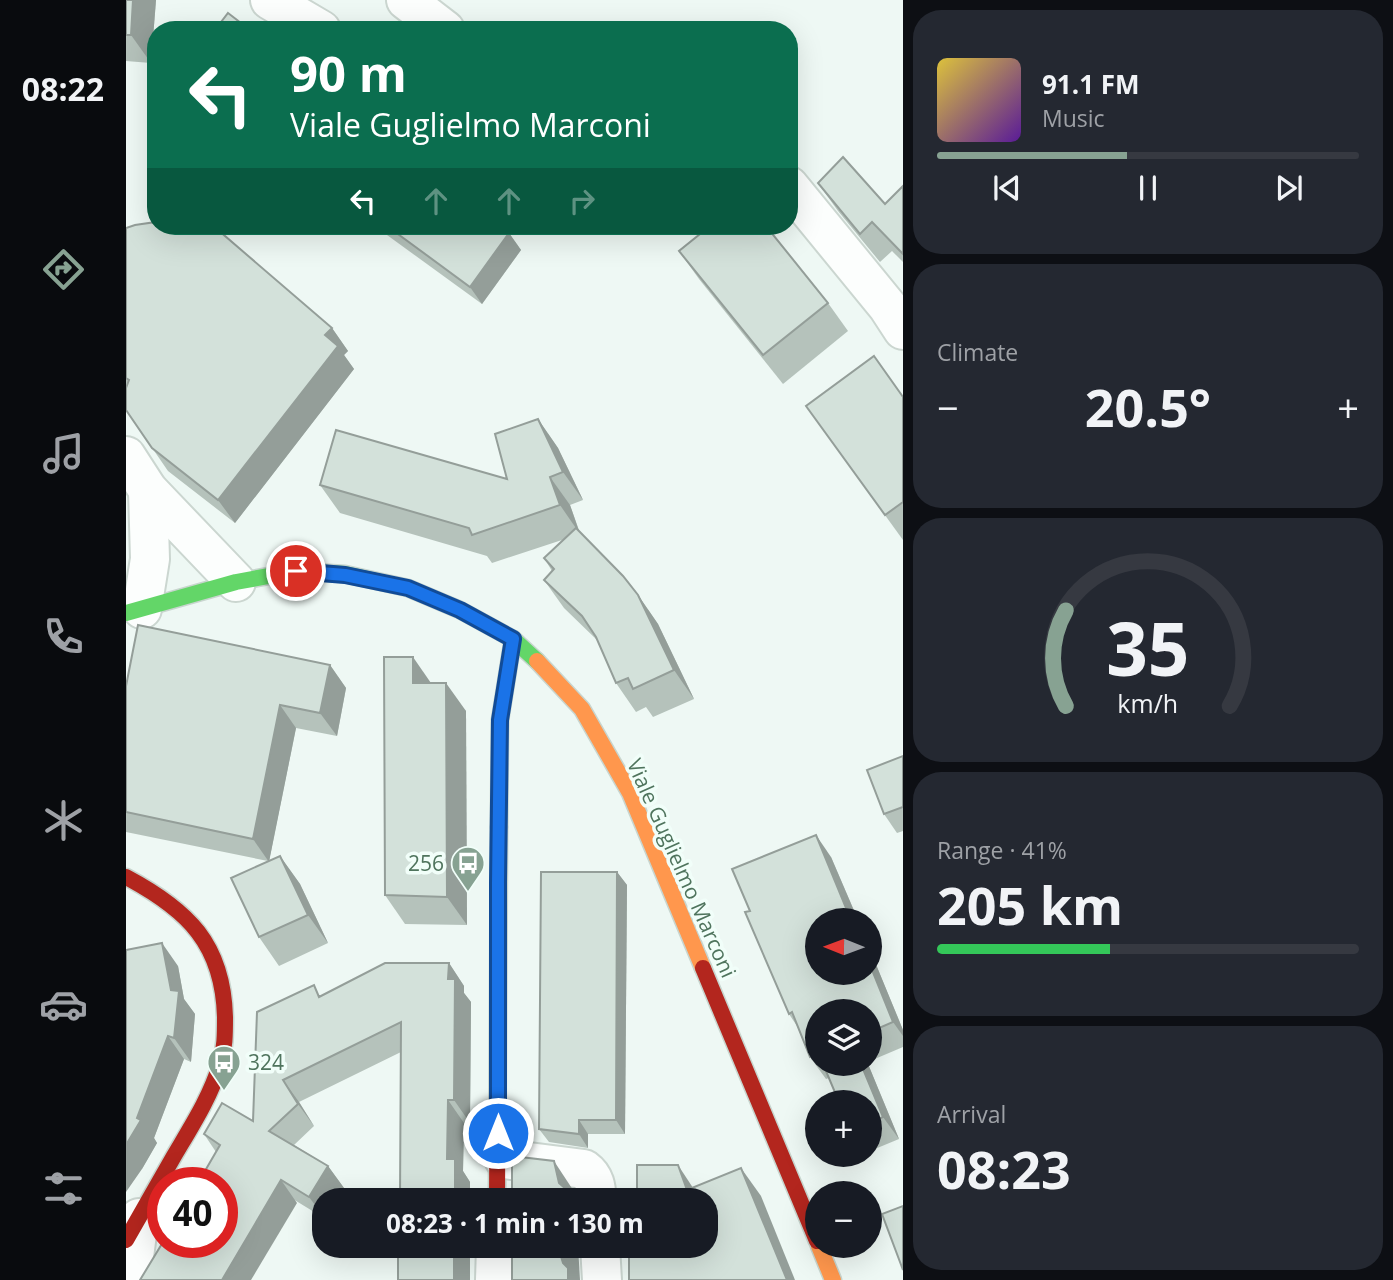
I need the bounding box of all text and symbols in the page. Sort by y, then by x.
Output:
text: 90 m [290,40,407,106]
icon: left [175,49,266,140]
text: 91.1 FM [1042,66,1140,102]
text: 08:22 [22,67,104,110]
text: Music [1042,102,1105,134]
text: Viale Guglielmo Marconi [290,103,651,146]
icon: previous [988,169,1026,207]
icon: pause [1129,169,1167,207]
icon: next [1270,169,1308,207]
icon: left [344,182,382,220]
icon: ahead [417,182,455,220]
icon: ahead [490,182,528,220]
icon: right [563,182,601,220]
icon: directions [39,245,88,294]
text: Climate [937,336,1018,368]
text: 20.5° [1085,371,1211,442]
text: − [937,381,959,433]
text: + [1337,381,1359,433]
icon: music [39,429,88,478]
pin [266,541,326,601]
icon: arrive [277,552,315,590]
text: 35 [1106,598,1190,697]
icon: phone [39,612,88,661]
text: km/h [1118,686,1178,720]
street label: Viale Guglielmo Marconi [621,754,743,982]
icon: climate [39,796,88,845]
text: Range · 41% [937,834,1067,866]
bus stop icon: 256 [449,844,487,893]
place label: 256 [408,849,444,877]
text: 205 km [937,869,1123,940]
north arrow [805,908,882,985]
map controls [805,908,882,1258]
icon: car [39,980,88,1029]
button: layers [805,999,882,1076]
bus stop icon: 324 [205,1043,243,1092]
place label: 324 [248,1048,284,1076]
button: + [805,1090,882,1167]
position arrow [461,1096,535,1170]
text: Arrival [937,1098,1006,1130]
text: 08:23 [937,1133,1071,1204]
icon: filters [39,1164,88,1213]
speed limit sign: 40 [147,1167,238,1258]
button: − [805,1181,882,1258]
text: 08:23 · 1 min · 130 m [386,1205,644,1241]

